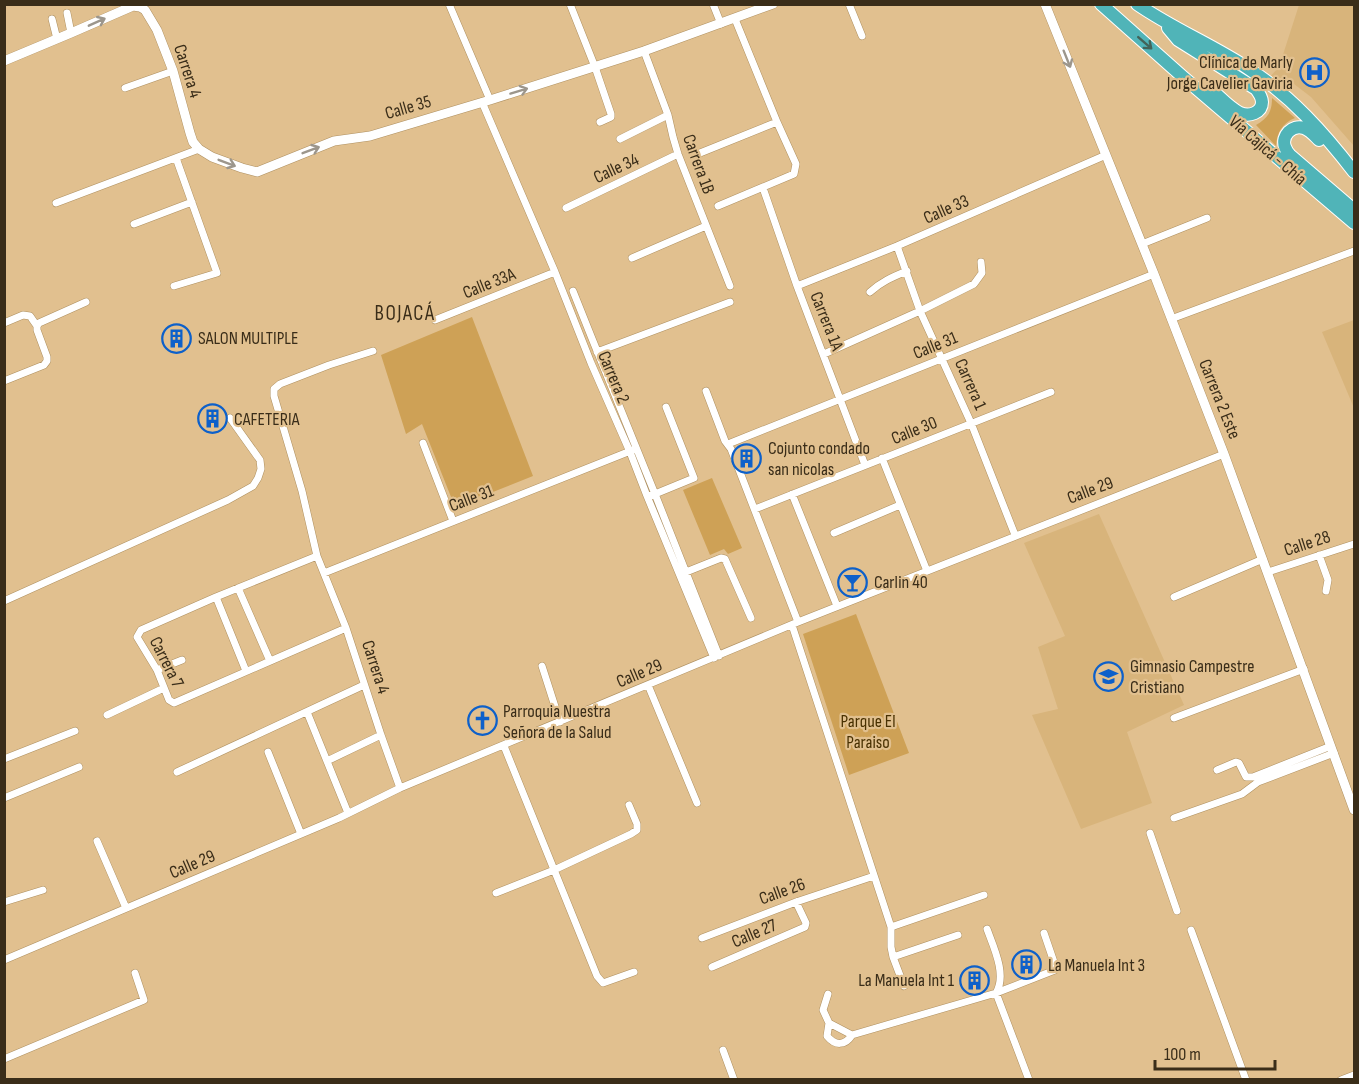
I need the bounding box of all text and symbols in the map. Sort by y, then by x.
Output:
one-way arrow [87,16,106,27]
one-way arrow [1137,36,1152,50]
street label: Carrera 4 [169,42,206,101]
one-way arrow [1062,49,1073,68]
place label: Clínica de Marly Jorge Cavelier Gaviria [1166,52,1293,94]
hospital icon: Clínica de Marly Jorge Cavelier Gaviria [1298,56,1330,88]
one-way arrow [509,85,528,96]
street label: Calle 35 [383,91,434,124]
street label: Vía Cajicá - Chía [1225,111,1311,190]
street label: Carrera 1B [678,132,719,197]
one-way arrow [302,144,320,155]
street label: Calle 34 [590,149,642,188]
one-way arrow [217,158,236,169]
street label: Calle 33 [920,190,972,229]
street label: Calle 33A [460,263,519,303]
street label: Carrera 1A [805,289,848,354]
district label: BOJACÁ [375,301,435,326]
building icon: SALON MULTIPLE [161,322,193,354]
street label: Calle 31 [910,327,961,364]
place label: SALON MULTIPLE [198,328,298,349]
street label: Carrera 2 [593,348,634,406]
street label: Carrera 1 [950,355,991,414]
street label: Carrera 2 Este [1194,356,1245,442]
building icon: CAFETERIA [197,403,229,435]
place label: CAFETERIA [234,409,300,430]
street label: Calle 30 [888,412,940,449]
place label: Cojunto condado san nicolas [768,438,870,480]
building icon: Cojunto condado san nicolas [731,442,763,474]
street label: Calle 29 [1064,472,1116,509]
street label: Calle 31 [446,480,497,517]
street label: Calle 28 [1281,526,1333,561]
bar icon: Carlin 40 [837,566,869,598]
place label: Carlin 40 [874,572,928,593]
street label: Carrera 7 [145,633,189,692]
street label: Carrera 4 [357,638,394,697]
street label: Calle 29 [613,654,665,692]
place label: Gimnasio Campestre Cristiano [1130,656,1254,698]
school or university icon: Gimnasio Campestre Cristiano [1093,660,1125,692]
place label: Parroquia Nuestra Señora de la Salud [503,701,612,743]
church icon: Parroquia Nuestra Señora de la Salud [466,705,498,737]
park label: Parque El Paraiso [840,711,896,753]
street label: Calle 29 [166,845,218,883]
street label: Calle 26 [756,873,808,909]
street label: Calle 27 [729,914,781,952]
building icon: La Manuela Int 3 [1011,949,1043,981]
place label: La Manuela Int 3 [1048,955,1145,976]
building icon: La Manuela Int 1 [959,964,991,996]
place label: La Manuela Int 1 [858,970,955,991]
scale bar [1155,1033,1275,1071]
text: 100 m [1164,1044,1201,1065]

